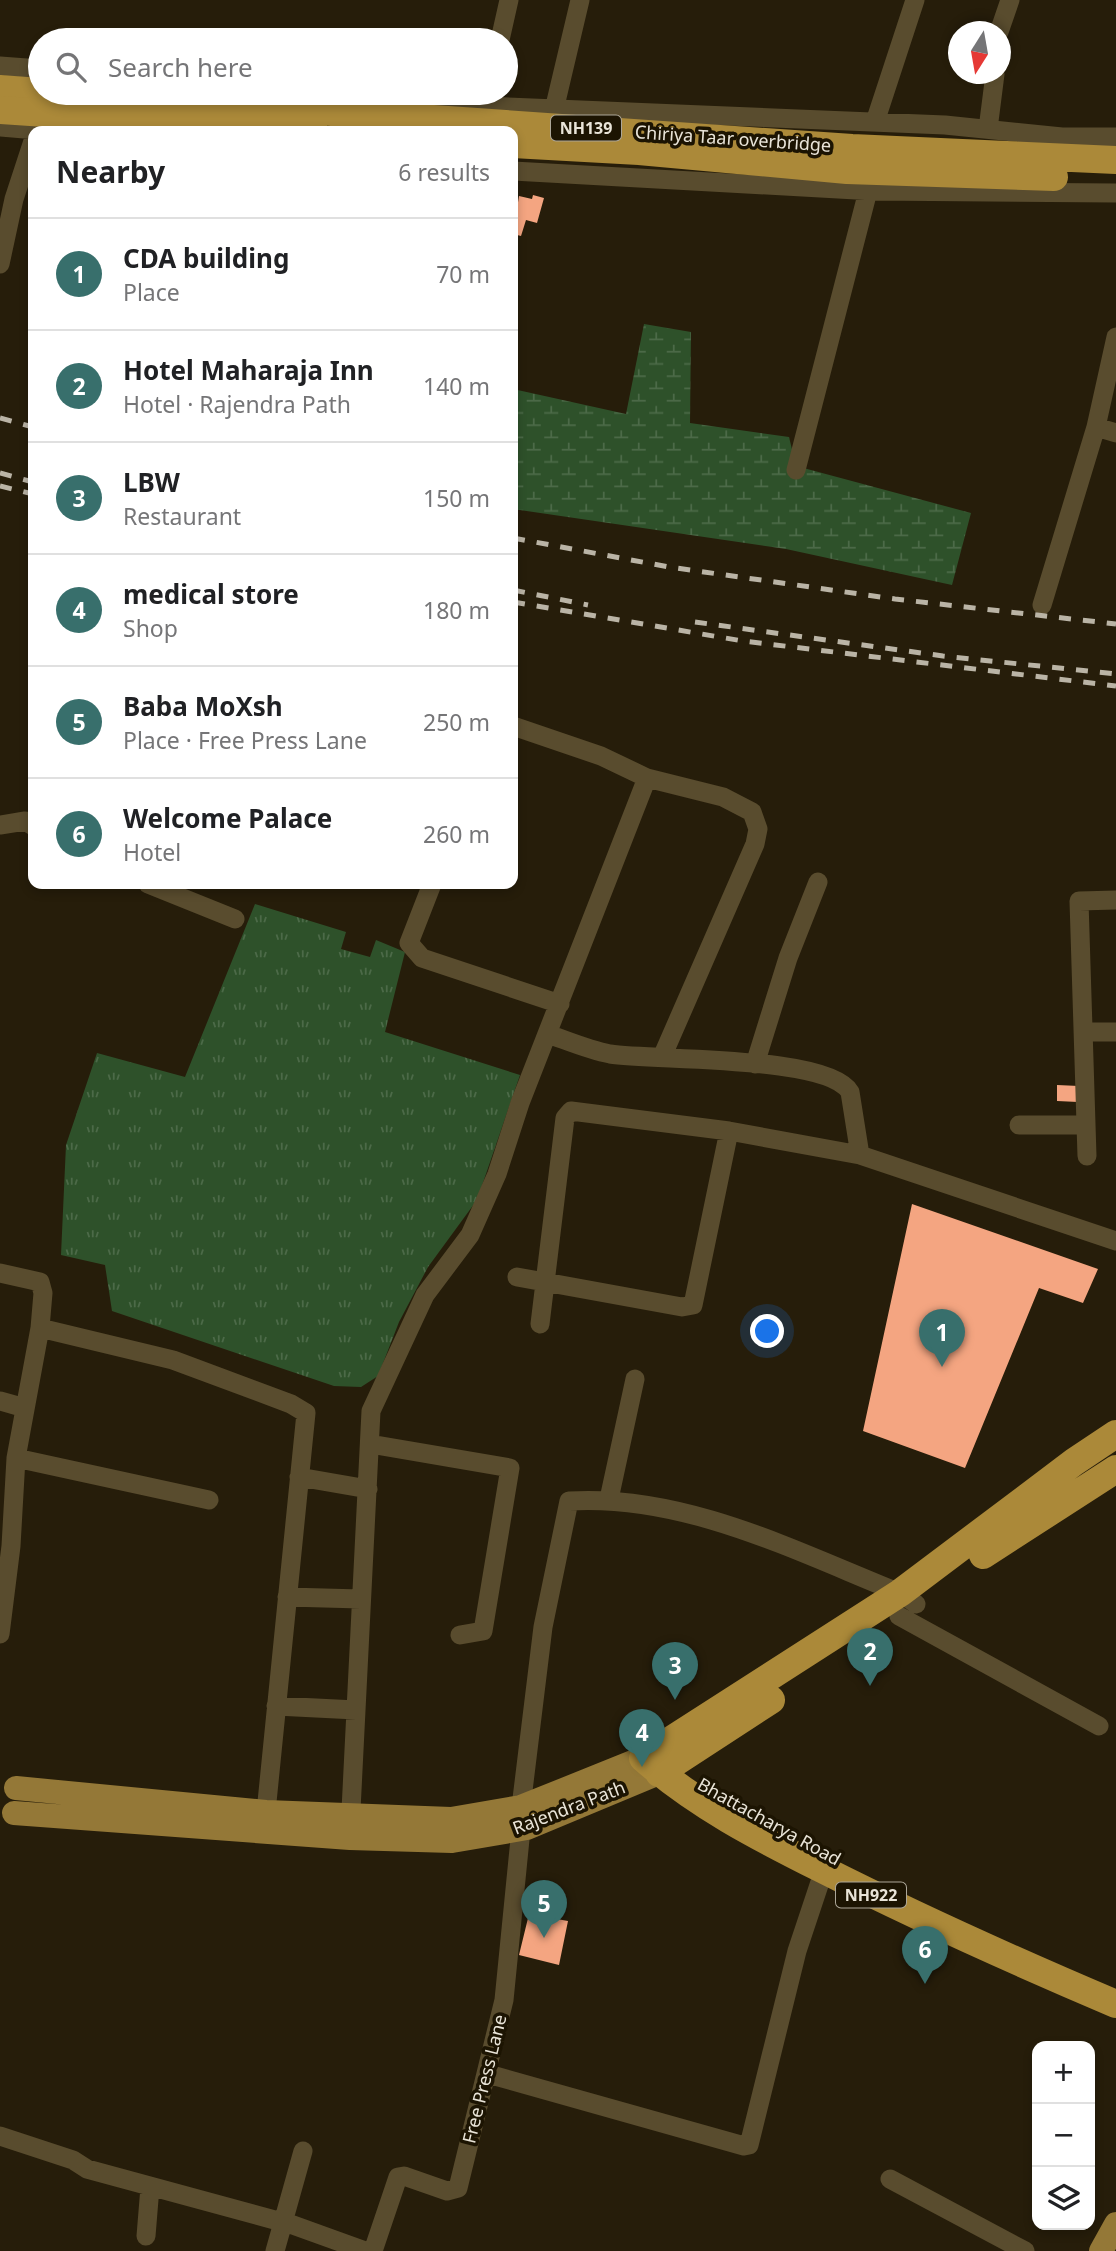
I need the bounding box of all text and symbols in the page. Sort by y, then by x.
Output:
north arrow [948,21,1011,84]
search box [28,28,518,105]
icon: search [52,48,90,86]
text: Search here [108,49,253,85]
road number: NH139 [551,116,621,140]
street label: Chiriya Taar overbridge [634,119,832,157]
text: Nearby [56,151,165,192]
text: 6 results [398,156,490,188]
text: CDA building [123,240,289,276]
text: 1 [72,258,86,290]
text: 70 m [436,258,490,290]
text: Place [123,276,180,308]
text: Hotel Maharaja Inn [123,352,374,388]
text: 2 [72,370,86,402]
text: 140 m [423,370,490,402]
text: Hotel · Rajendra Path [123,388,351,420]
text: LBW [123,464,180,500]
text: 3 [72,482,86,514]
text: 150 m [423,482,490,514]
text: Restaurant [123,500,241,532]
text: medical store [123,576,299,612]
text: 4 [72,594,86,626]
text: 180 m [423,594,490,626]
text: Shop [123,612,178,644]
text: Baba MoXsh [123,688,283,724]
text: 5 [72,706,86,738]
text: 250 m [423,706,490,738]
text: Place · Free Press Lane [123,724,367,756]
text: Welcome Palace [123,800,332,836]
text: 6 [72,818,86,850]
text: 260 m [423,818,490,850]
text: Hotel [123,836,181,868]
pin: 1 [919,1309,965,1367]
your location [750,1314,784,1348]
pin: 2 [847,1628,893,1686]
pin: 3 [652,1642,698,1700]
pin: 4 [619,1709,665,1767]
street label: Bhattacharya Road [693,1772,846,1871]
street label: Rajendra Path [509,1775,628,1840]
pin: 5 [521,1880,567,1938]
road number: NH922 [836,1882,906,1908]
pin: 6 [902,1926,948,1984]
street label: Free Press Lane [456,2012,512,2146]
map controls [1032,2041,1095,2230]
button: + [1032,2041,1095,2104]
button: − [1032,2104,1095,2167]
button: layers [1032,2167,1095,2230]

